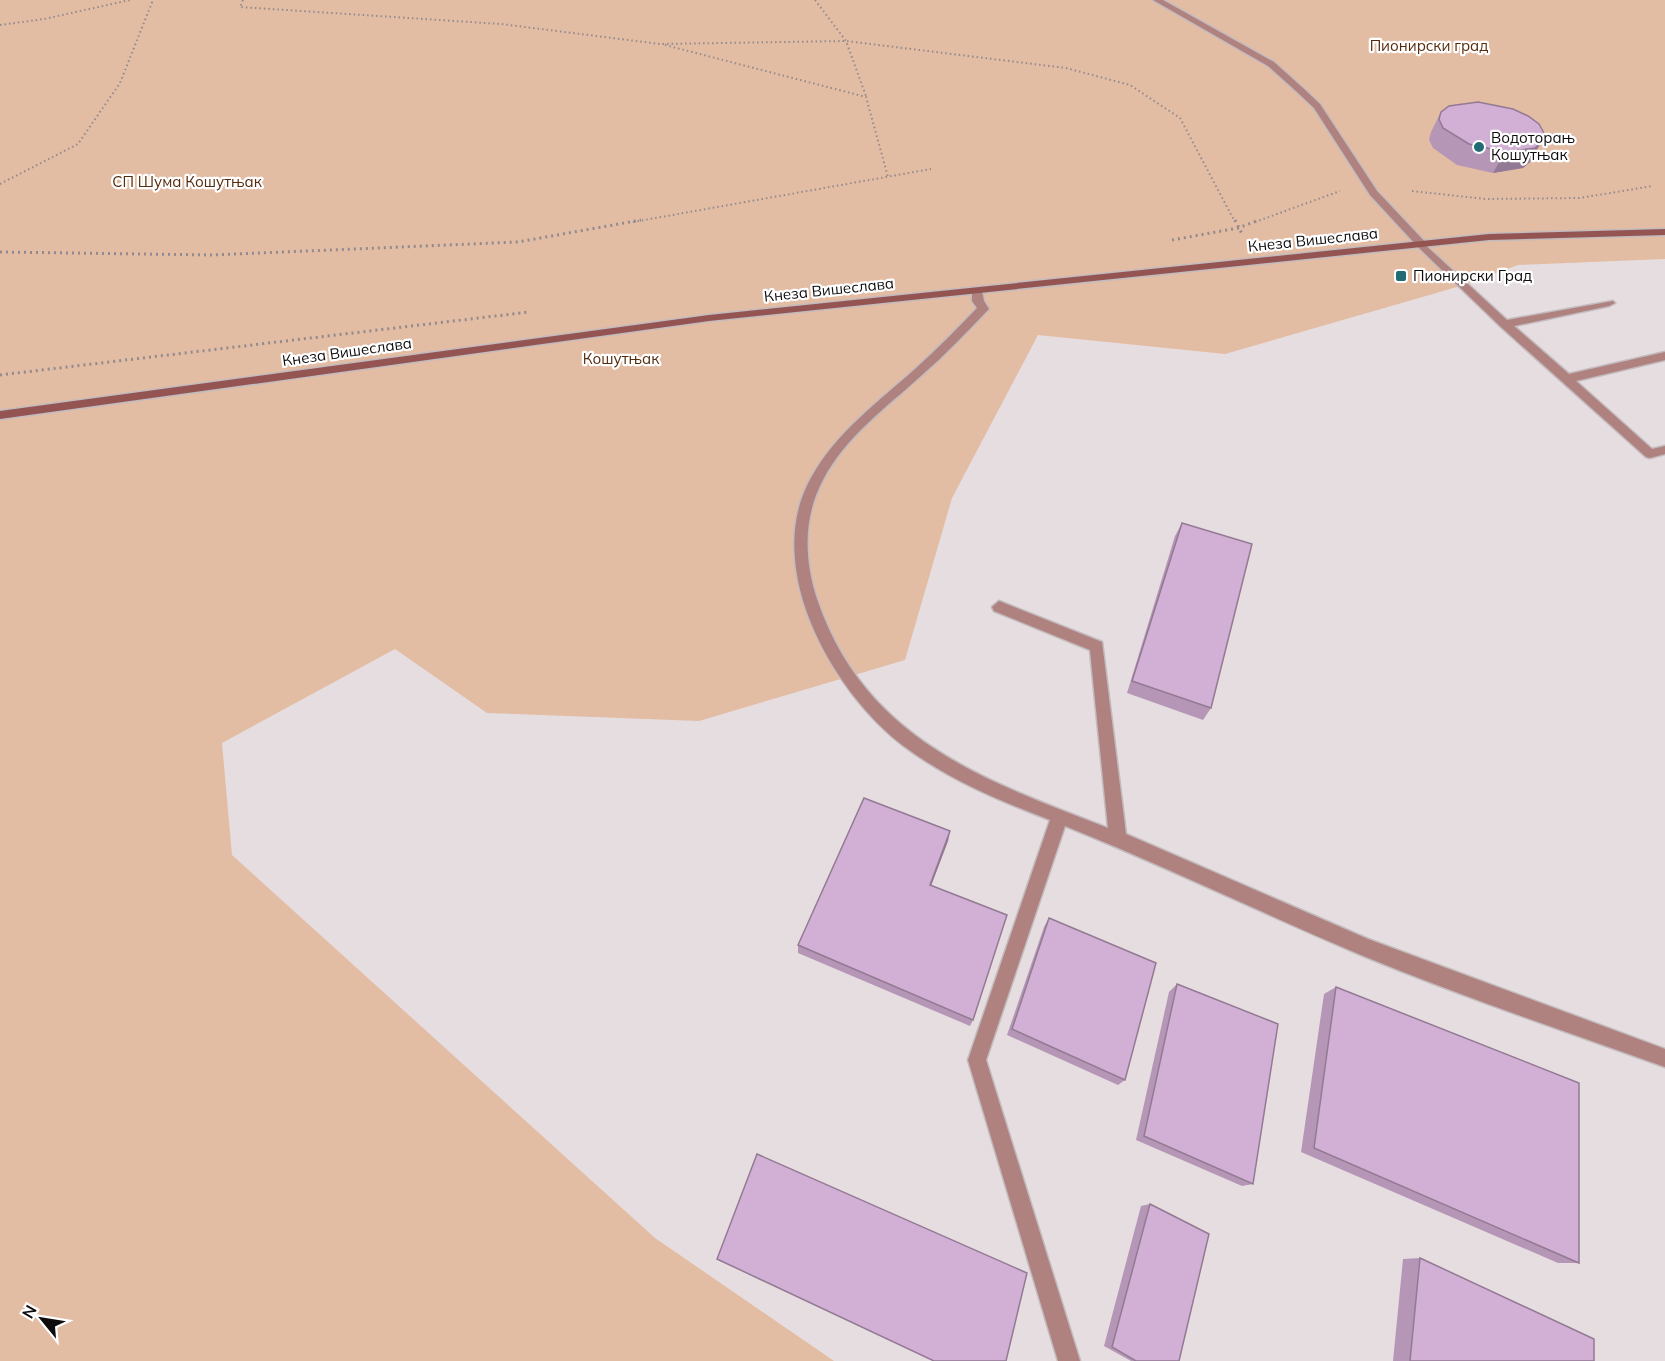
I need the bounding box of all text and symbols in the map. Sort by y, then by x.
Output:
park label: Пионирски град [1370,36,1488,55]
place label: Водоторањ Кошутњак [1491,128,1575,164]
marker: Водоторањ Кошутњак [1472,140,1486,154]
park label: СП Шума Кошутњак [112,172,263,191]
street label: Кнеза Вишеслава [1247,223,1379,256]
place label: Пионирски Град [1413,266,1532,285]
marker: Пионирски Град [1394,269,1408,283]
street label: Кнеза Вишеслава [763,273,895,306]
street label: Кнеза Вишеслава [281,333,413,370]
park label: Кошутњак [583,349,660,368]
north arrow [12,1289,72,1349]
text: N [17,1301,41,1322]

